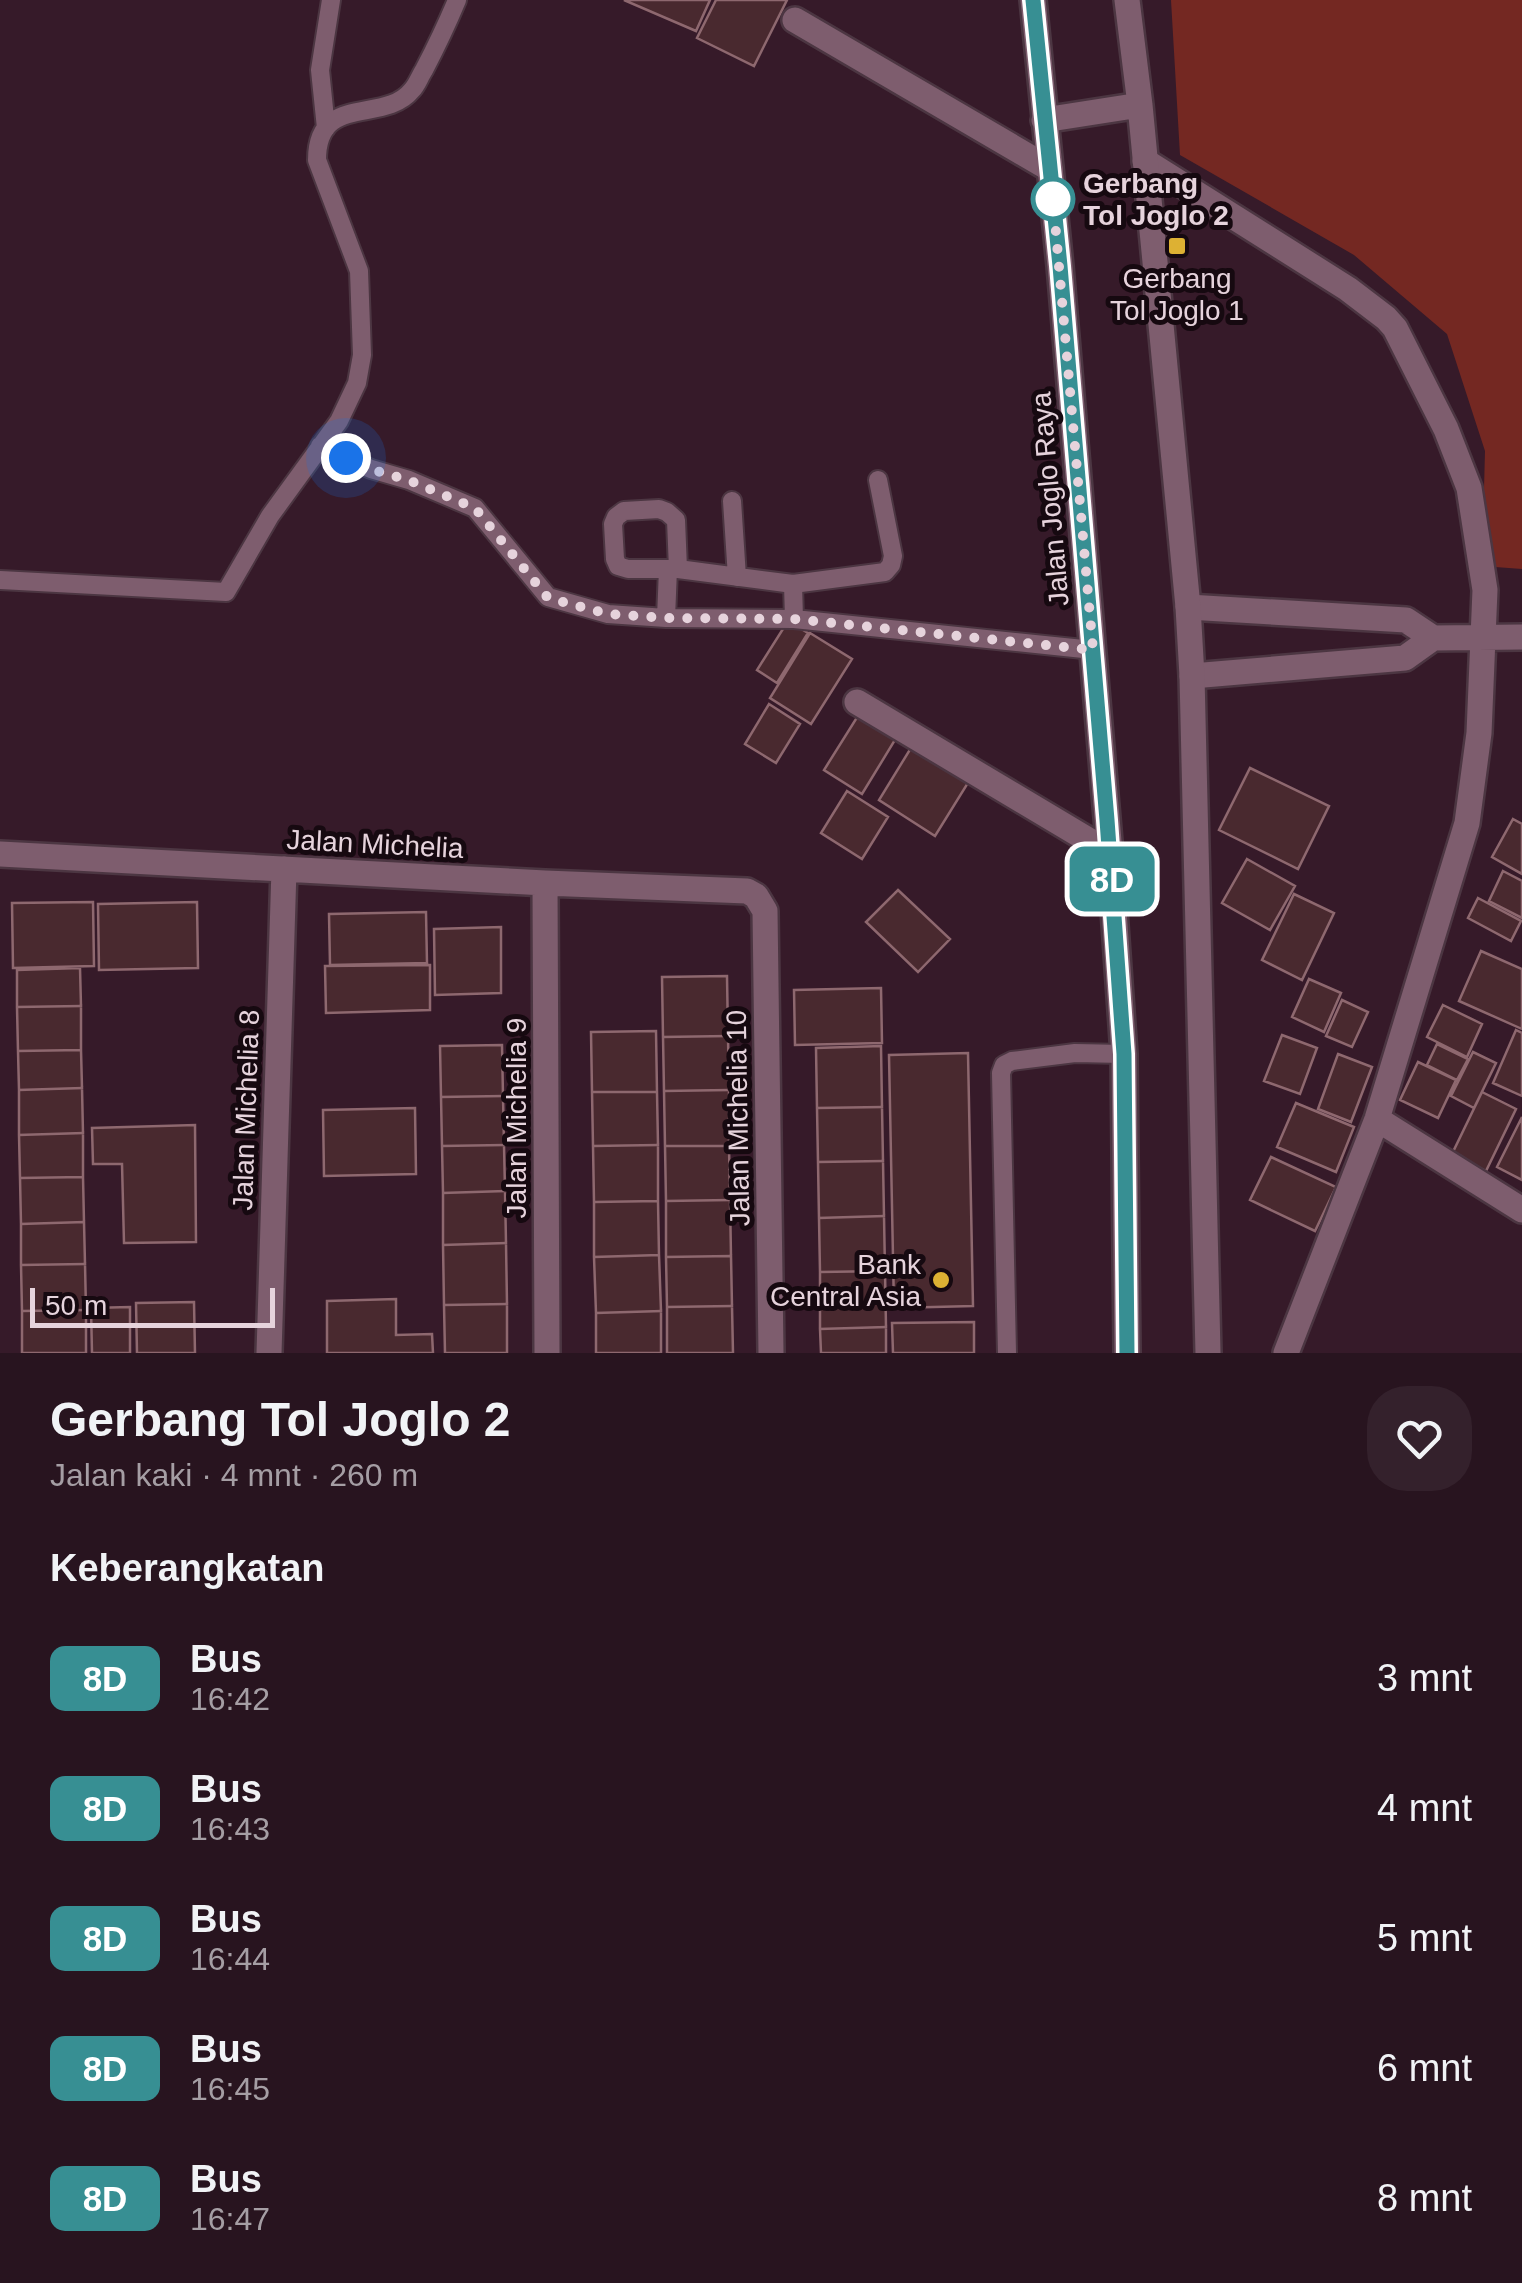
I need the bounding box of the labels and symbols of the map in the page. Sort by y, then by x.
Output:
place label: Gerbang Tol Joglo 2 [1083,168,1229,231]
marker: Gerbang Tol Joglo 2 [1032,178,1074,220]
marker: Gerbang Tol Joglo 1 [1166,235,1188,257]
place label: Gerbang Tol Joglo 1 [1110,263,1244,326]
street label: Jalan Joglo Raya [1025,390,1075,607]
your location [321,433,371,483]
street label: Jalan Michelia [286,824,465,864]
line badge: 8D [1067,846,1157,912]
street label: Jalan Michelia 8 [227,1009,265,1211]
street label: Jalan Michelia 10 [721,1010,755,1226]
street label: Jalan Michelia 9 [501,1018,532,1218]
place label: Bank Central Asia [770,1249,922,1312]
marker: Bank Central Asia [930,1269,952,1291]
scale bar [30,1283,275,1328]

